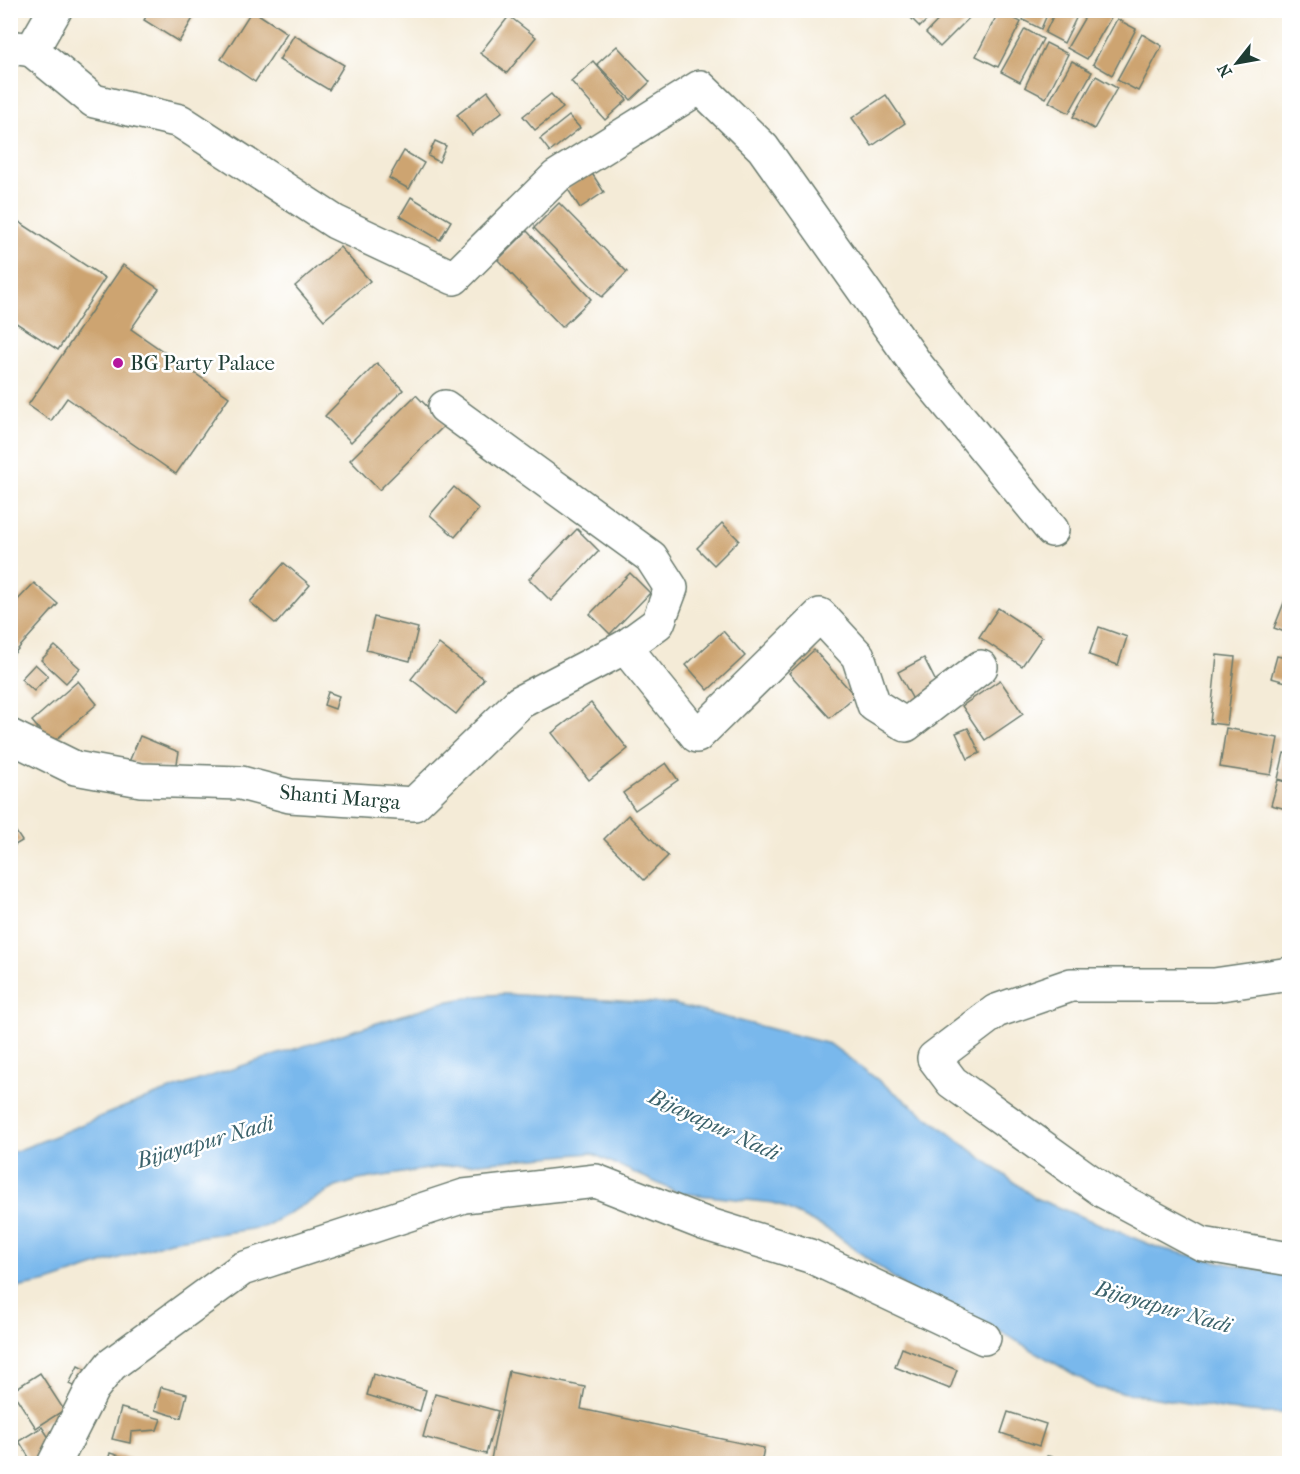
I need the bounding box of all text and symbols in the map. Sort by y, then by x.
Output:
north arrow [1207,33,1267,93]
text: N [1213,60,1236,81]
place label: BG Party Palace [130,351,275,375]
marker: BG Party Palace [111,356,125,370]
street label: Shanti Marga [279,780,402,814]
water label: Bijayapur Nadi [644,1083,785,1167]
water label: Bijayapur Nadi [133,1110,278,1174]
water label: Bijayapur Nadi [1091,1275,1236,1339]

